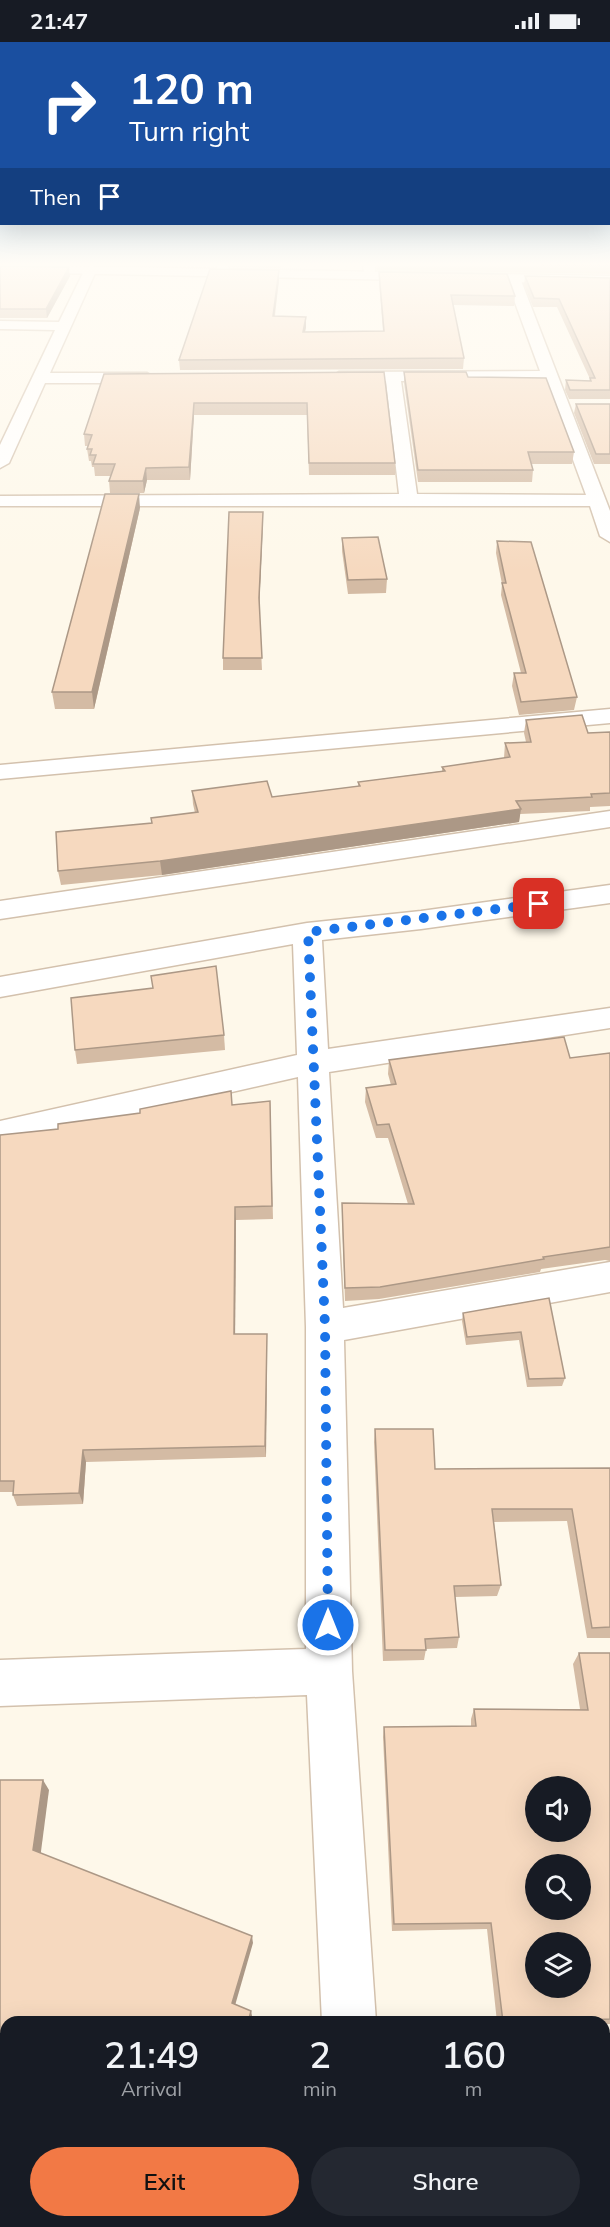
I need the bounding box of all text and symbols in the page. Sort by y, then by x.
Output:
text: 21:47 [30,7,88,35]
text: 120 m [129,62,254,115]
icon: right [30,66,108,144]
text: Turn right [129,114,249,148]
icon: arrive [93,180,126,213]
text: Then [30,183,81,211]
pin [513,878,564,929]
icon: arrive [522,887,555,920]
position arrow [296,1593,360,1657]
map controls [525,1776,591,1998]
button: sound [525,1776,591,1842]
button: search [525,1854,591,1920]
button: layers [525,1932,591,1998]
text: 21:49 [104,2032,199,2077]
text: 2 [309,2032,331,2077]
text: 160 [441,2032,506,2077]
text: Arrival [121,2076,182,2101]
text: min [303,2076,337,2101]
text: m [465,2076,482,2101]
button: Exit [30,2147,299,2216]
button: Share [311,2147,580,2216]

